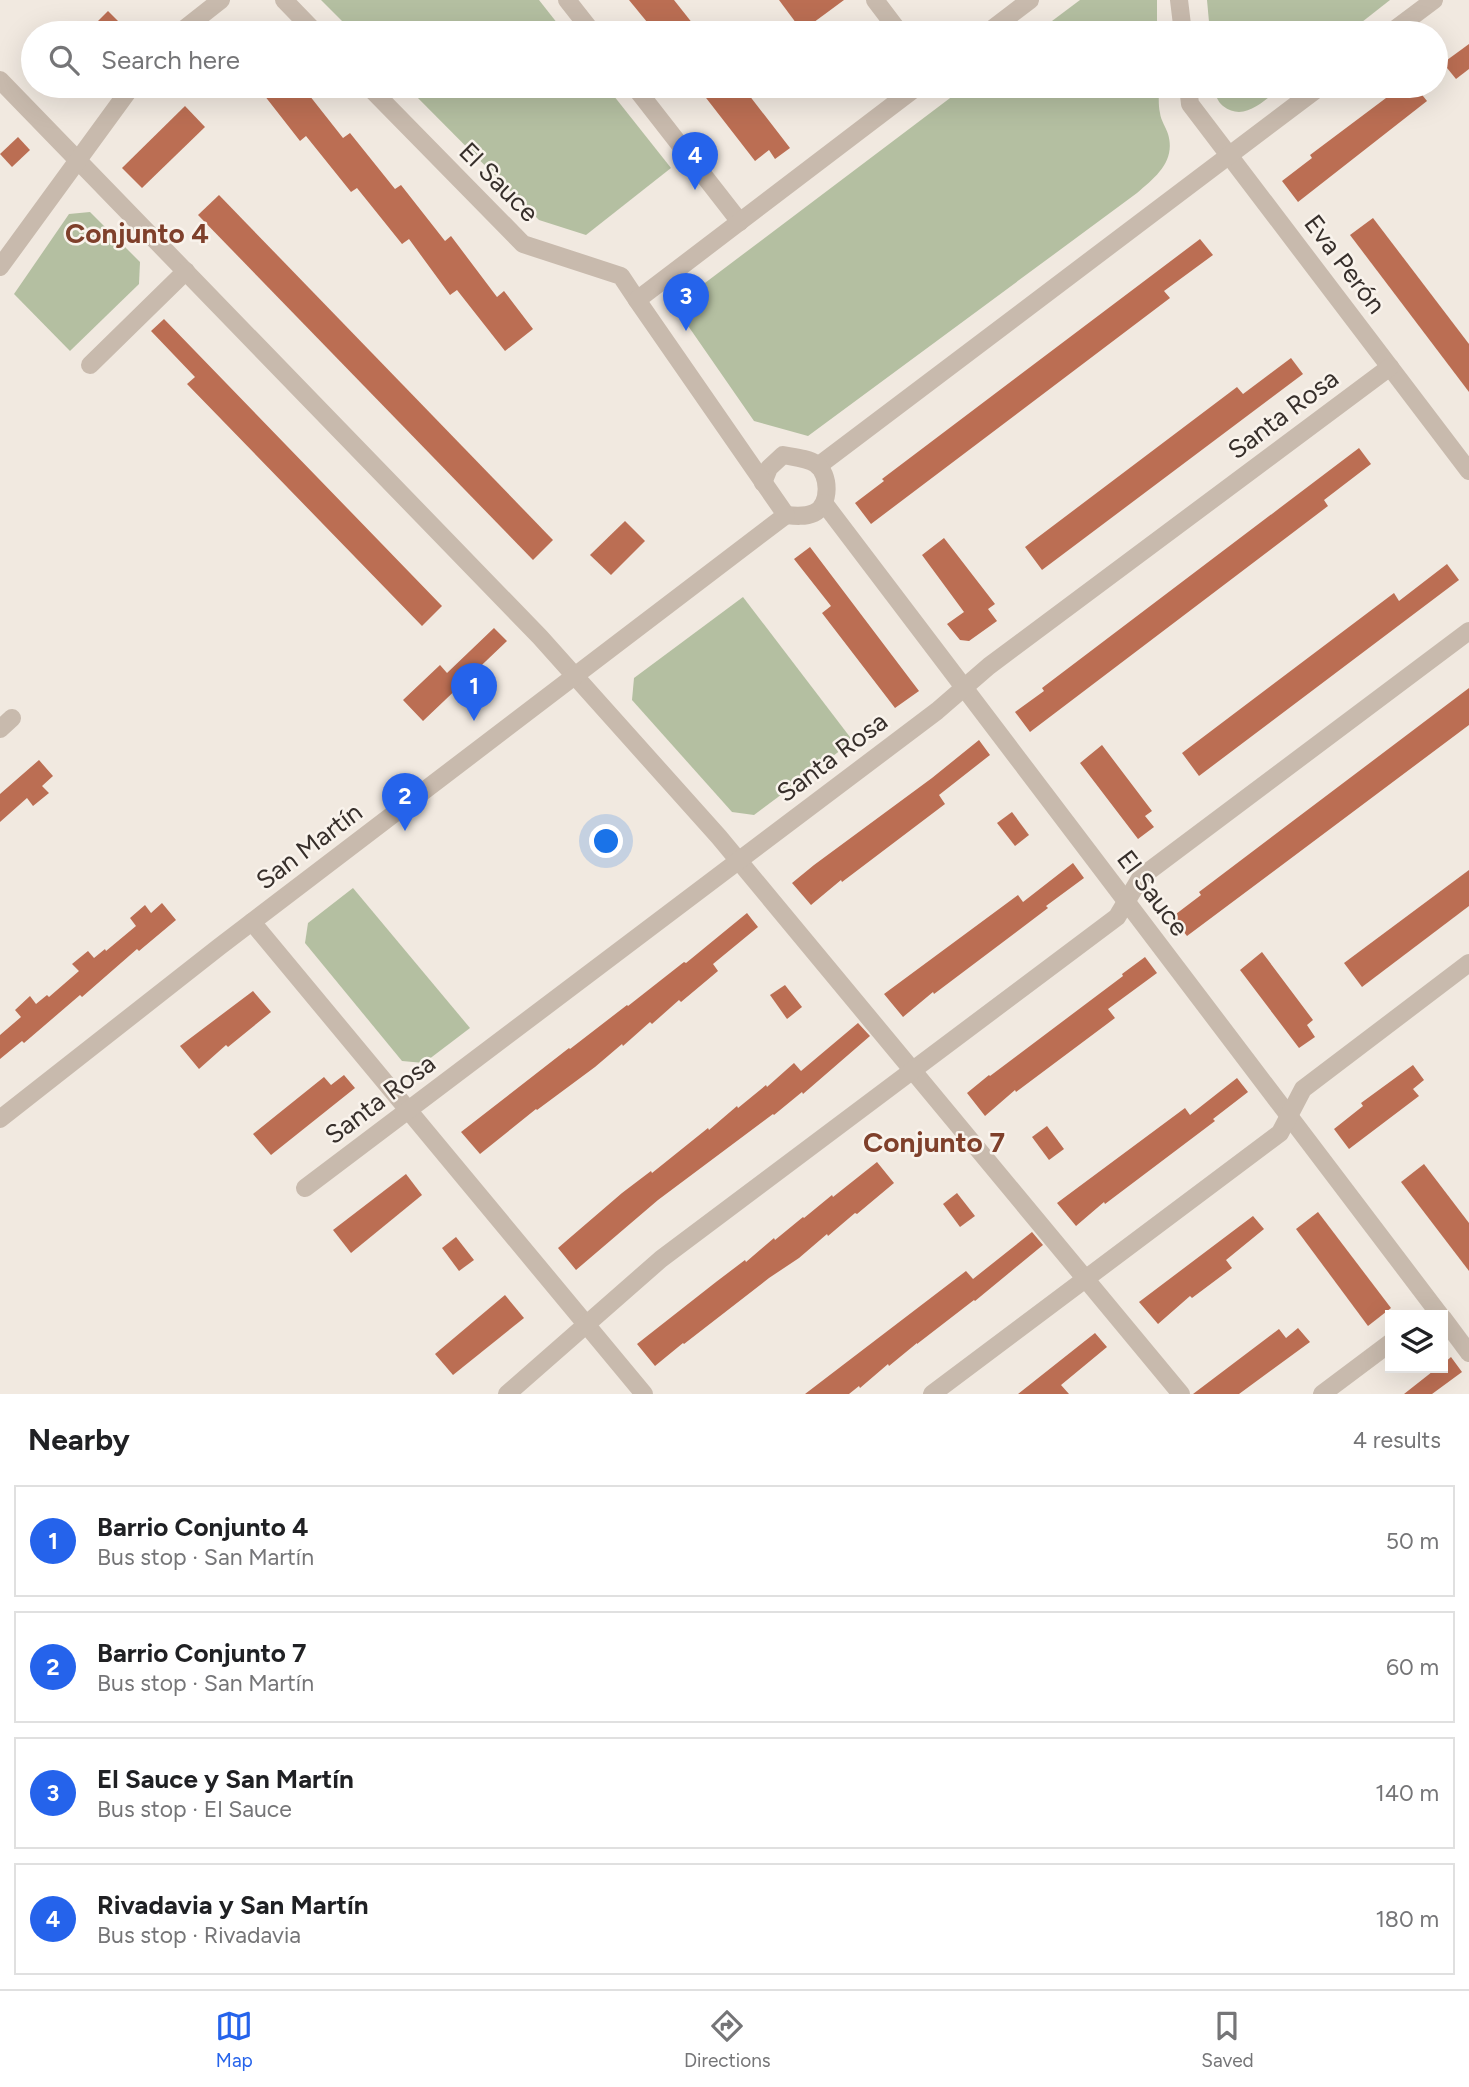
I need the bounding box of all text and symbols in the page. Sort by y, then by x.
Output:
search box [21,21,1448,98]
icon: search [45,41,83,79]
text: Search here [101,44,240,76]
pin: 4 [672,132,718,190]
street label: El Sauce [452,135,546,229]
street label: Eva Perón [1297,208,1393,320]
district label: Conjunto 4 [65,216,209,250]
pin: 3 [663,273,709,331]
street label: Santa Rosa [1221,362,1345,466]
pin: 1 [451,663,497,721]
street label: Santa Rosa [770,705,894,809]
pin: 2 [382,773,428,831]
street label: San Martín [250,796,368,896]
your location [589,824,623,858]
street label: El Sauce [1110,844,1196,942]
street label: Santa Rosa [318,1047,442,1151]
district label: Conjunto 7 [863,1125,1005,1159]
map controls [1385,1310,1448,1373]
button: layers [1385,1310,1448,1373]
text: Nearby [28,1421,130,1458]
text: 4 results [1353,1426,1441,1454]
text: Barrio Conjunto 4 [97,1511,308,1543]
text: 1 [48,1527,58,1555]
text: 50 m [1386,1527,1439,1555]
text: Bus stop · San Martín [97,1543,314,1571]
text: Barrio Conjunto 7 [97,1637,306,1669]
text: 2 [46,1653,60,1681]
text: 60 m [1386,1653,1439,1681]
text: Bus stop · San Martín [97,1669,314,1697]
text: El Sauce y San Martín [97,1763,354,1795]
text: 3 [47,1779,59,1807]
text: 140 m [1375,1779,1439,1807]
text: Bus stop · El Sauce [97,1795,292,1823]
text: Rivadavia y San Martín [97,1889,369,1921]
text: 4 [46,1905,60,1933]
text: 180 m [1375,1905,1439,1933]
text: Bus stop · Rivadavia [97,1921,301,1949]
tab: Map [215,2007,253,2072]
tab: Directions [684,2007,771,2072]
tab: Saved [1201,2007,1254,2072]

